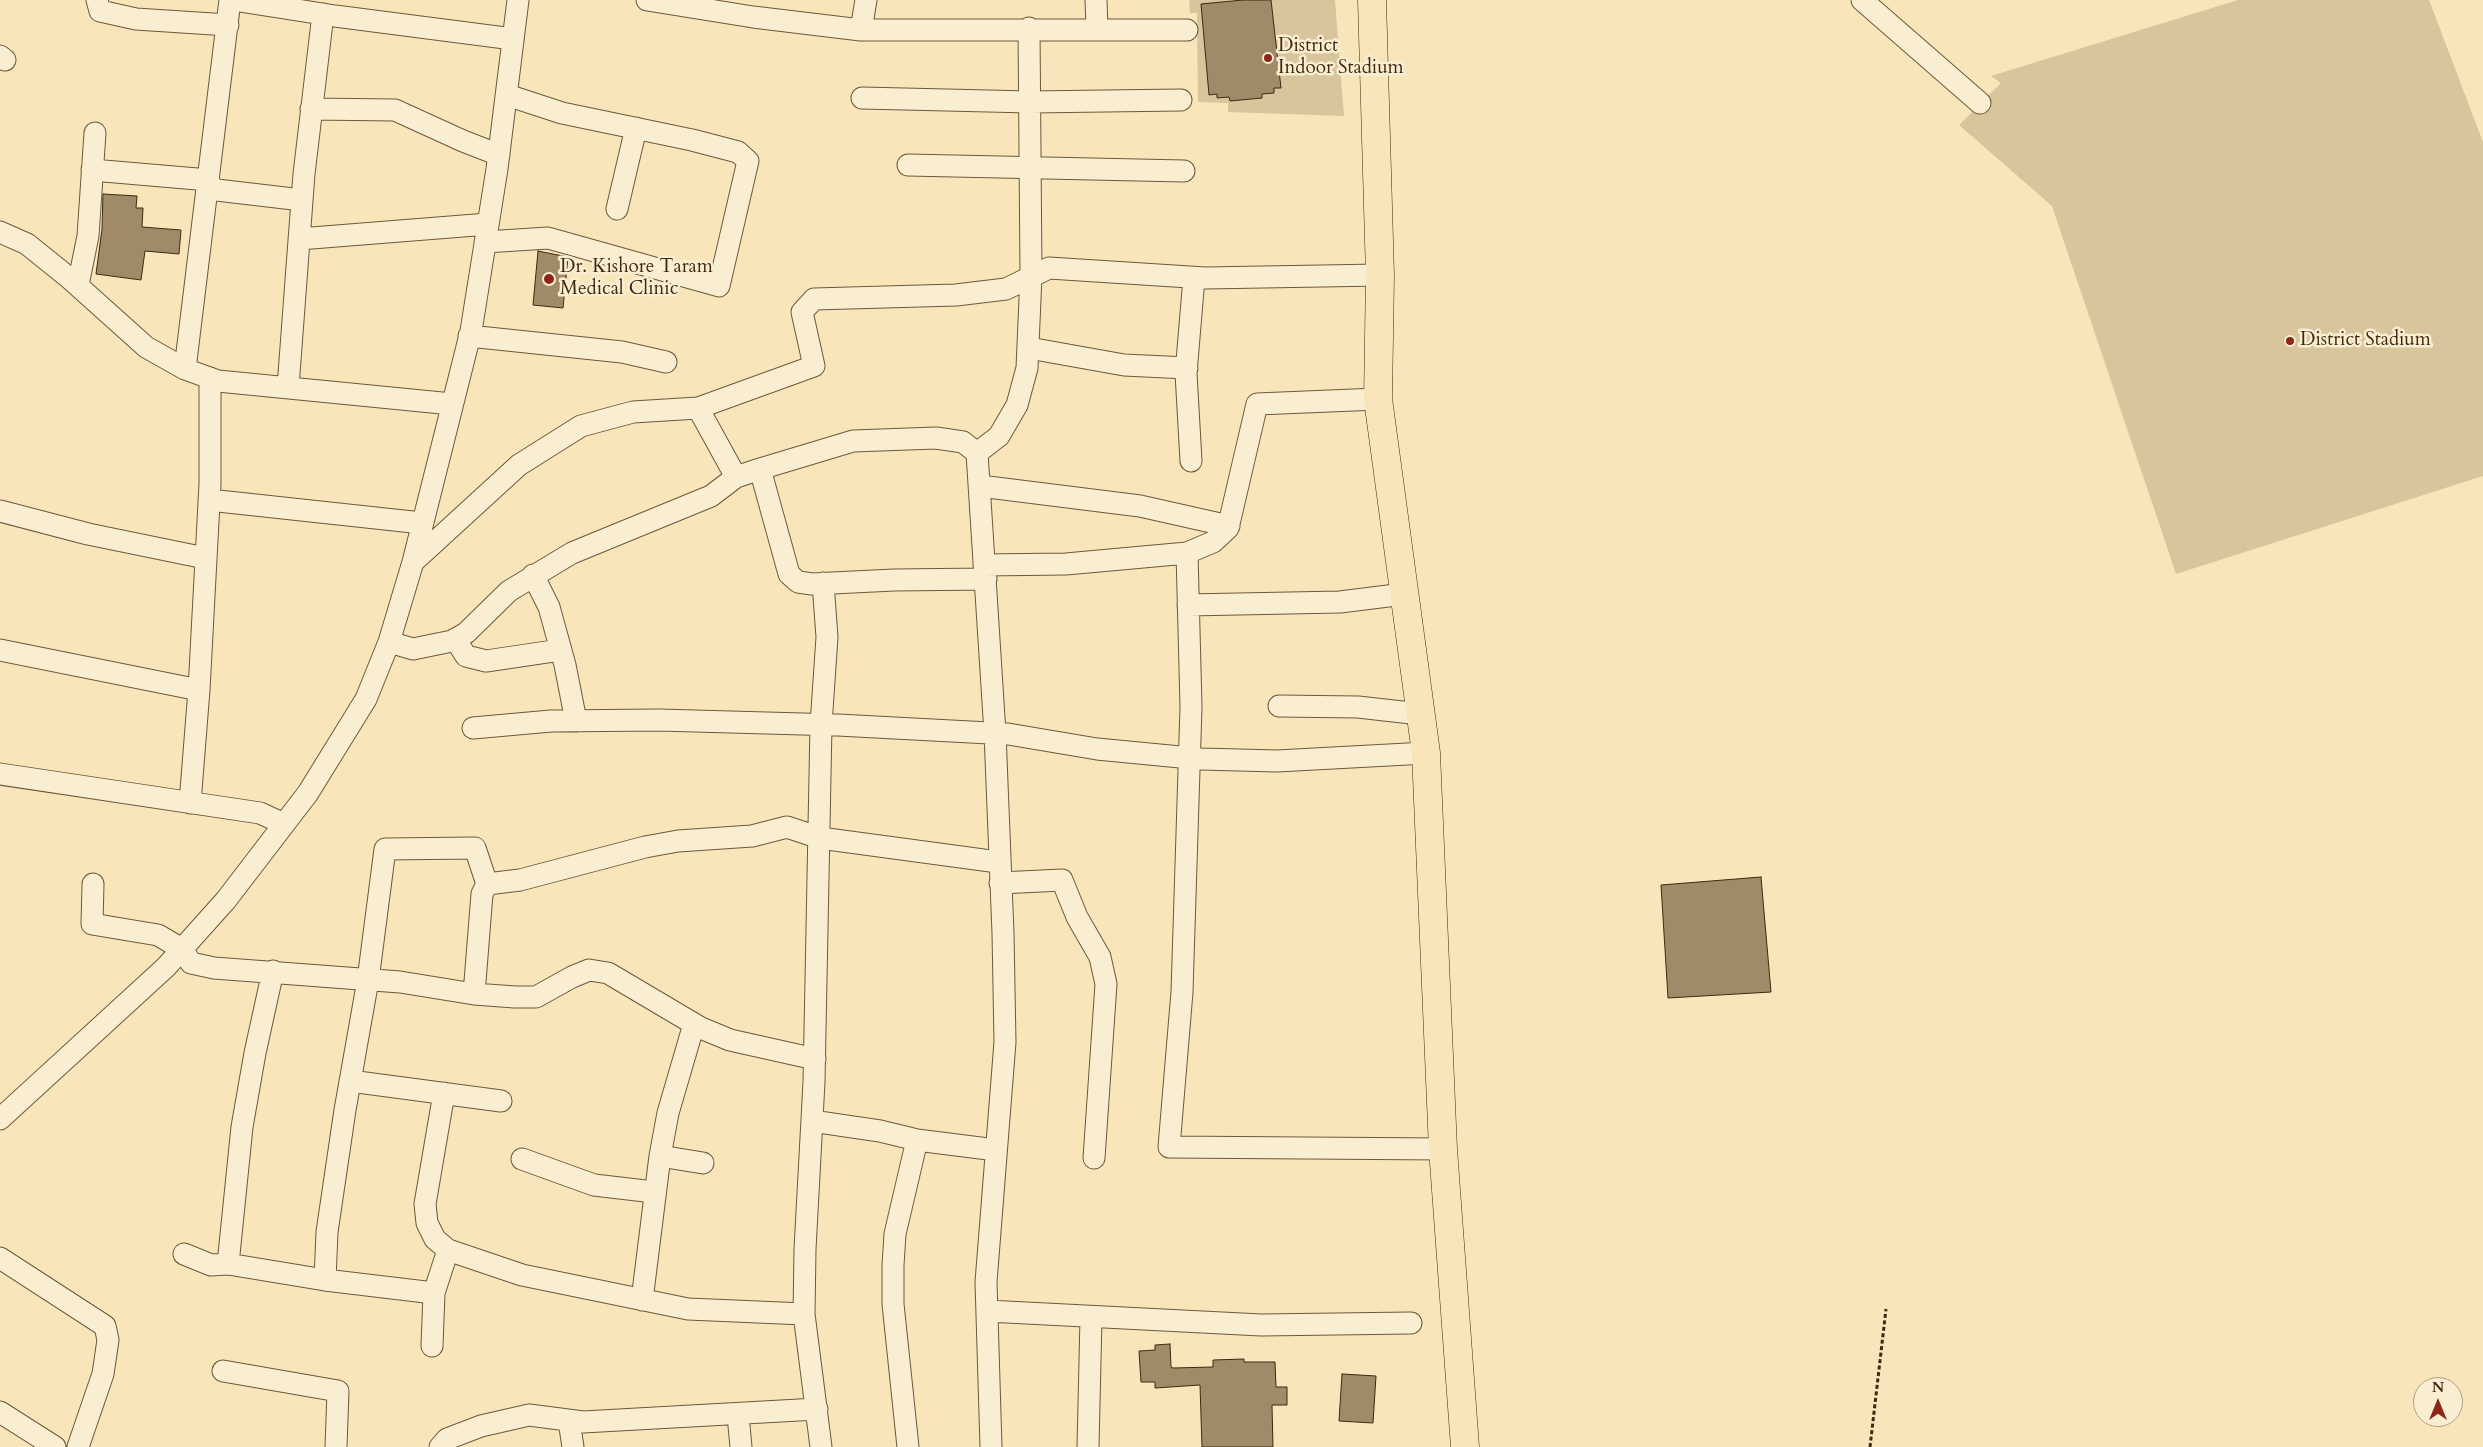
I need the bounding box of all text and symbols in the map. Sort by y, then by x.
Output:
place label: District Indoor Stadium [1278,36,1404,80]
marker: District Indoor Stadium [1262,52,1274,64]
place label: Dr. Kishore Taram Medical Clinic [560,257,713,301]
marker: Dr. Kishore Taram Medical Clinic [542,272,556,286]
place label: District Stadium [2300,330,2431,352]
marker: District Stadium [2284,335,2296,347]
north arrow [2413,1377,2463,1427]
text: N [2432,1378,2444,1397]

